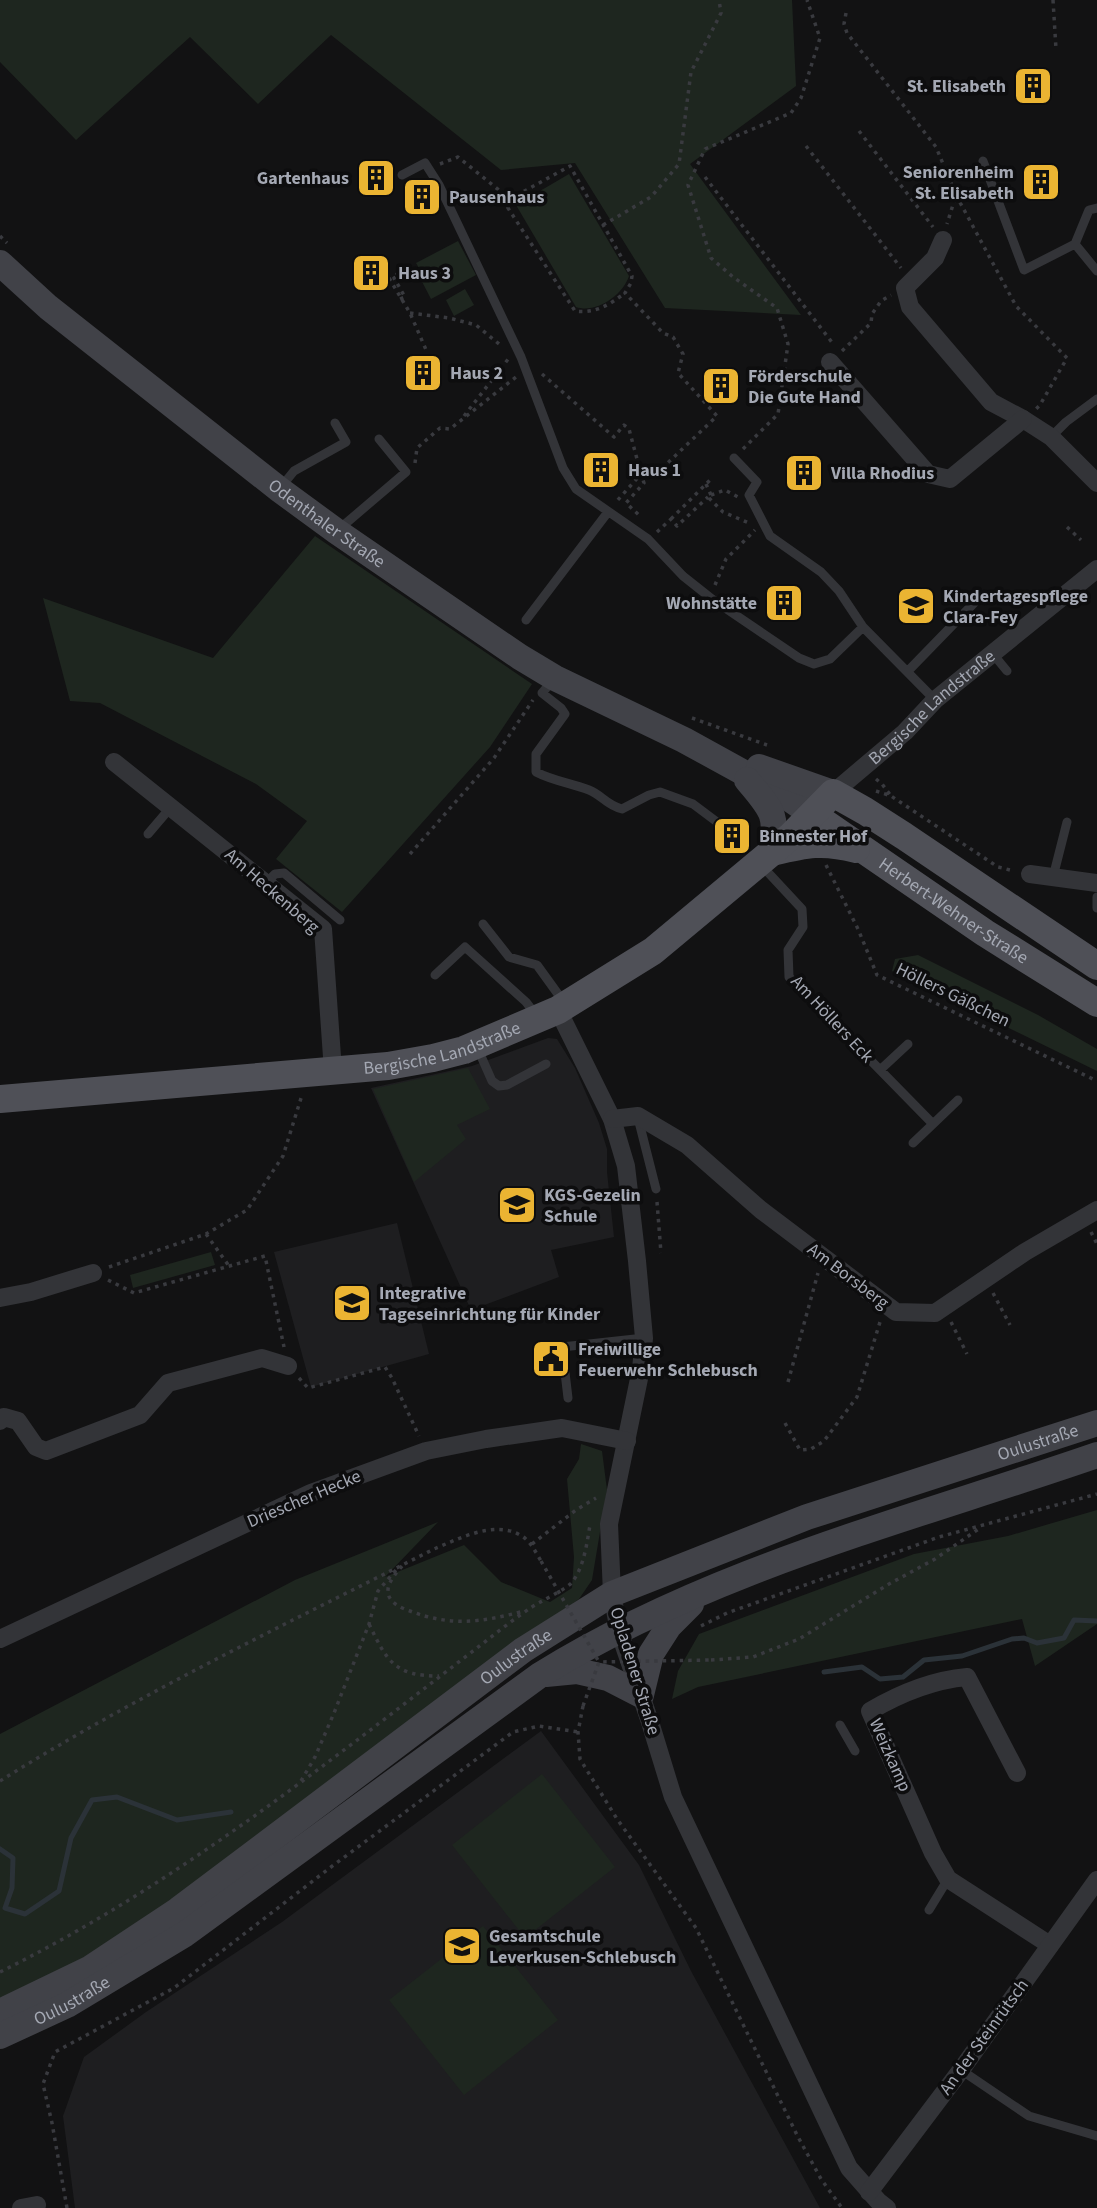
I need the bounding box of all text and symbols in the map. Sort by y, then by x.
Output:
building icon: St. Elisabeth [1012,65,1054,107]
place label: St. Elisabeth [907,74,1006,99]
building icon: Gartenhaus [355,157,397,199]
place label: Seniorenheim St. Elisabeth [903,160,1014,206]
building icon: Seniorenheim St. Elisabeth [1020,161,1062,203]
place label: Gartenhaus [257,166,349,191]
building icon: Pausenhaus [401,176,443,218]
place label: Pausenhaus [449,185,544,210]
building icon: Haus 3 [350,252,392,294]
place label: Haus 3 [398,261,451,286]
building icon: Haus 2 [402,352,444,394]
place label: Haus 2 [450,361,503,386]
place label: Förderschule Die Gute Hand [748,364,861,410]
building icon: Förderschule Die Gute Hand [700,365,742,407]
building icon: Haus 1 [580,449,622,491]
building icon: Villa Rhodius [783,452,825,494]
place label: Haus 1 [628,458,681,483]
place label: Villa Rhodius [830,461,934,486]
street label: Odenthaler Straße [263,473,390,574]
building icon: Wohnstätte [763,582,805,624]
place label: Kindertagespflege Clara-Fey [943,584,1088,630]
school or university icon: Kindertagespflege Clara-Fey [895,585,937,627]
place label: Wohnstätte [666,591,757,616]
street label: Bergische Landstraße [863,644,1000,770]
building icon: Binnester Hof [711,815,753,857]
place label: Binnester Hof [759,824,868,849]
street label: Am Heckenberg [219,843,325,939]
street label: Herbert-Wehner-Straße [874,851,1033,970]
street label: Höllers Gäßchen [892,957,1014,1033]
street label: Am Höllers Eck [785,970,879,1068]
street label: Bergische Landstraße [362,1015,524,1081]
place label: KGS-Gezelin Schule [544,1183,641,1229]
school or university icon: KGS-Gezelin Schule [496,1184,538,1226]
street label: Am Borsberg [802,1237,894,1315]
place label: Integrative Tageseinrichtung für Kinder [379,1281,601,1327]
school or university icon: Integrative Tageseinrichtung für Kinder [331,1282,373,1324]
place label: Freiwillige Feuerwehr Schlebusch [578,1337,758,1383]
public building icon: Freiwillige Feuerwehr Schlebusch [530,1338,572,1380]
street label: Oulustraße [994,1417,1081,1467]
street label: Driescher Hecke [243,1464,365,1534]
street label: Opladener Straße [604,1604,666,1738]
street label: Oulustraße [474,1622,557,1691]
street label: Weizkamp [863,1714,917,1796]
place label: Gesamtschule Leverkusen-Schlebusch [489,1924,676,1970]
school or university icon: Gesamtschule Leverkusen-Schlebusch [441,1925,483,1967]
street label: Oulustraße [29,1970,115,2031]
street label: An der Steinrütsch [933,1974,1035,2100]

